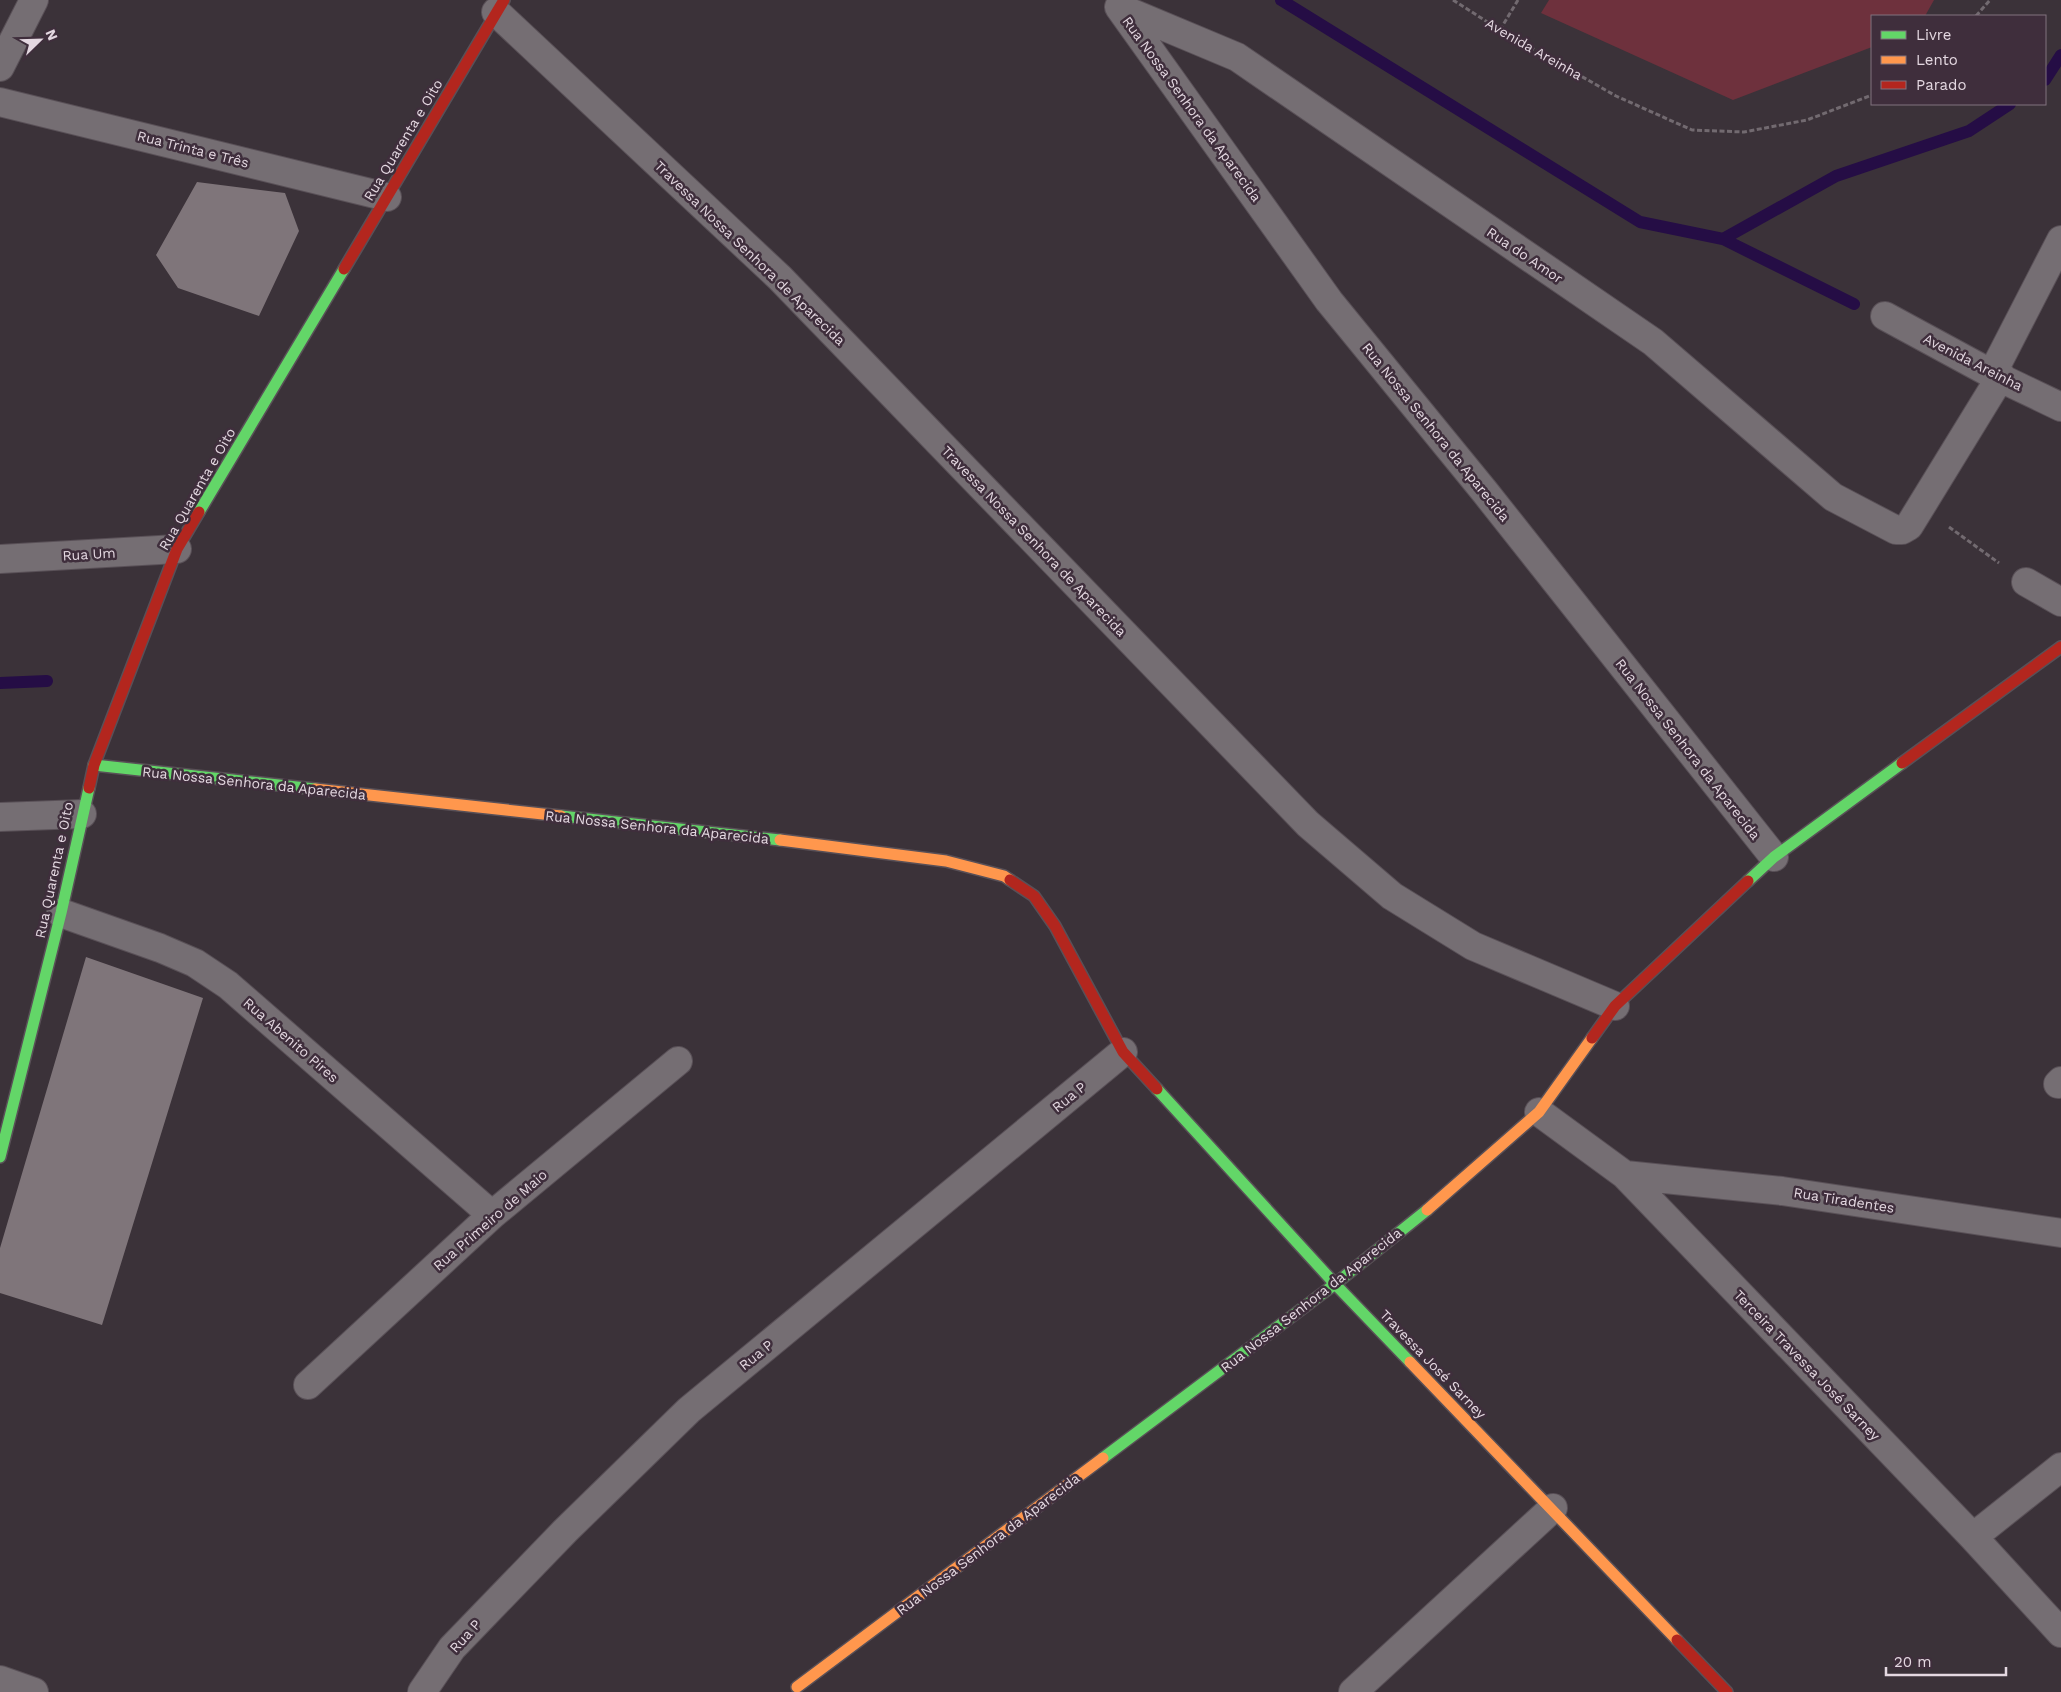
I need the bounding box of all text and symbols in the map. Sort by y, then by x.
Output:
street label: Rua Nossa Senhora da Aparecida [1119,13,1265,205]
north arrow [15,15,65,65]
street label: Avenida Areinha [1483,15,1585,83]
legend [1871,15,2046,105]
text: Livre [1916,26,1951,44]
text: N [43,27,61,43]
text: Lento [1916,51,1958,69]
street label: Rua Quarenta e Oito [360,76,446,204]
text: Parado [1916,76,1966,94]
street label: Rua Trinta e Três [136,127,250,171]
street label: Travessa Nossa Senhora de Aparecida [652,157,849,349]
street label: Rua do Amor [1484,224,1566,286]
street label: Avenida Areinha [1921,330,2025,394]
street label: Rua Nossa Senhora da Aparecida [1359,340,1513,524]
street label: Rua Quarenta e Oito [155,425,239,553]
street label: Travessa Nossa Senhora de Aparecida [938,443,1130,640]
street label: Rua Um [62,545,116,563]
street label: Rua Nossa Senhora da Aparecida [1612,655,1764,843]
street label: Rua Nossa Senhora da Aparecida [141,763,367,803]
street label: Rua Quarenta e Oito [32,800,76,940]
street label: Rua Nossa Senhora da Aparecida [544,807,770,847]
street label: Rua Abenito Pires [240,994,342,1086]
street label: Rua P [1049,1079,1089,1115]
street label: Rua Primeiro de Maio [430,1166,550,1274]
street label: Rua Tiradentes [1792,1184,1896,1216]
street label: Rua Nossa Senhora da Aparecida [1217,1224,1405,1376]
street label: Terceira Travessa José Sarney [1731,1286,1884,1444]
street label: Travessa José Sarney [1377,1306,1490,1422]
street label: Rua P [736,1337,776,1373]
street label: Rua Nossa Senhora da Aparecida [893,1470,1083,1618]
street label: Rua P [446,1616,484,1656]
scale bar [1886,1644,2006,1676]
text: 20 m [1894,1653,1932,1671]

